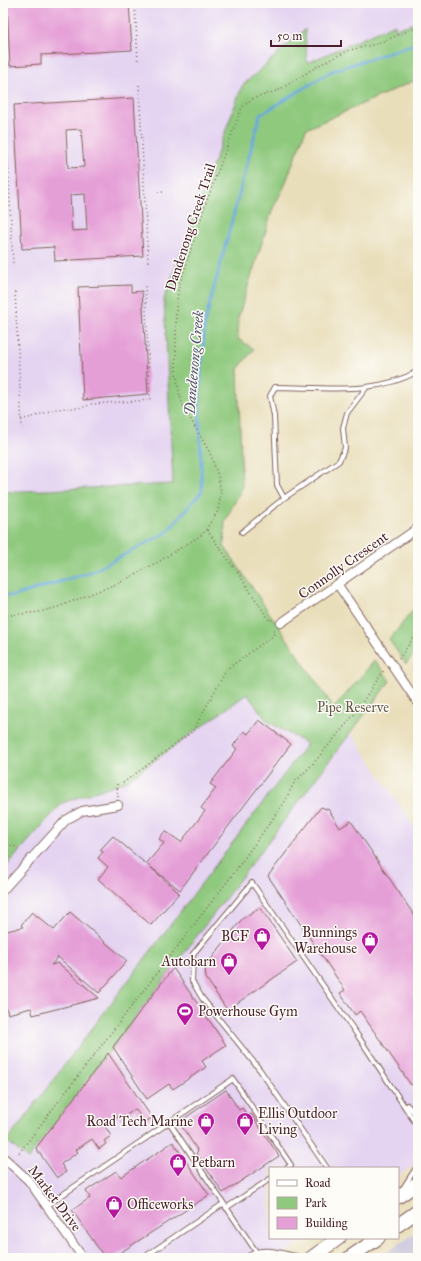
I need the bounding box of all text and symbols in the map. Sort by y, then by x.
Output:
scale bar [271,22,341,48]
text: 50 m [277,29,302,43]
street label: Dandenong Creek Trail [162,161,219,293]
water label: Dandenong Creek [180,309,208,416]
street label: Connolly Crescent [295,528,391,603]
park label: Pipe Reserve [317,699,389,716]
place label: Bunnings Warehouse [294,924,357,957]
shop icon: BCF [252,926,272,951]
place label: BCF [221,928,249,945]
shop icon: Bunnings Warehouse [360,930,380,955]
shop icon: Autobarn [219,951,239,976]
place label: Autobarn [161,953,216,970]
sports icon: Powerhouse Gym [175,1001,195,1026]
place label: Powerhouse Gym [198,1003,298,1020]
place label: Ellis Outdoor Living [258,1105,338,1138]
shop icon: Road Tech Marine [196,1111,216,1136]
shop icon: Ellis Outdoor Living [235,1111,255,1136]
place label: Road Tech Marine [86,1113,193,1130]
shop icon: Petbarn [168,1152,188,1177]
place label: Petbarn [191,1154,235,1171]
street label: Market Drive [24,1162,85,1235]
legend [269,1167,399,1239]
text: Road [305,1176,331,1190]
shop icon: Officeworks [104,1194,124,1219]
place label: Officeworks [127,1196,193,1213]
text: Park [305,1196,327,1210]
text: Building [305,1216,348,1231]

